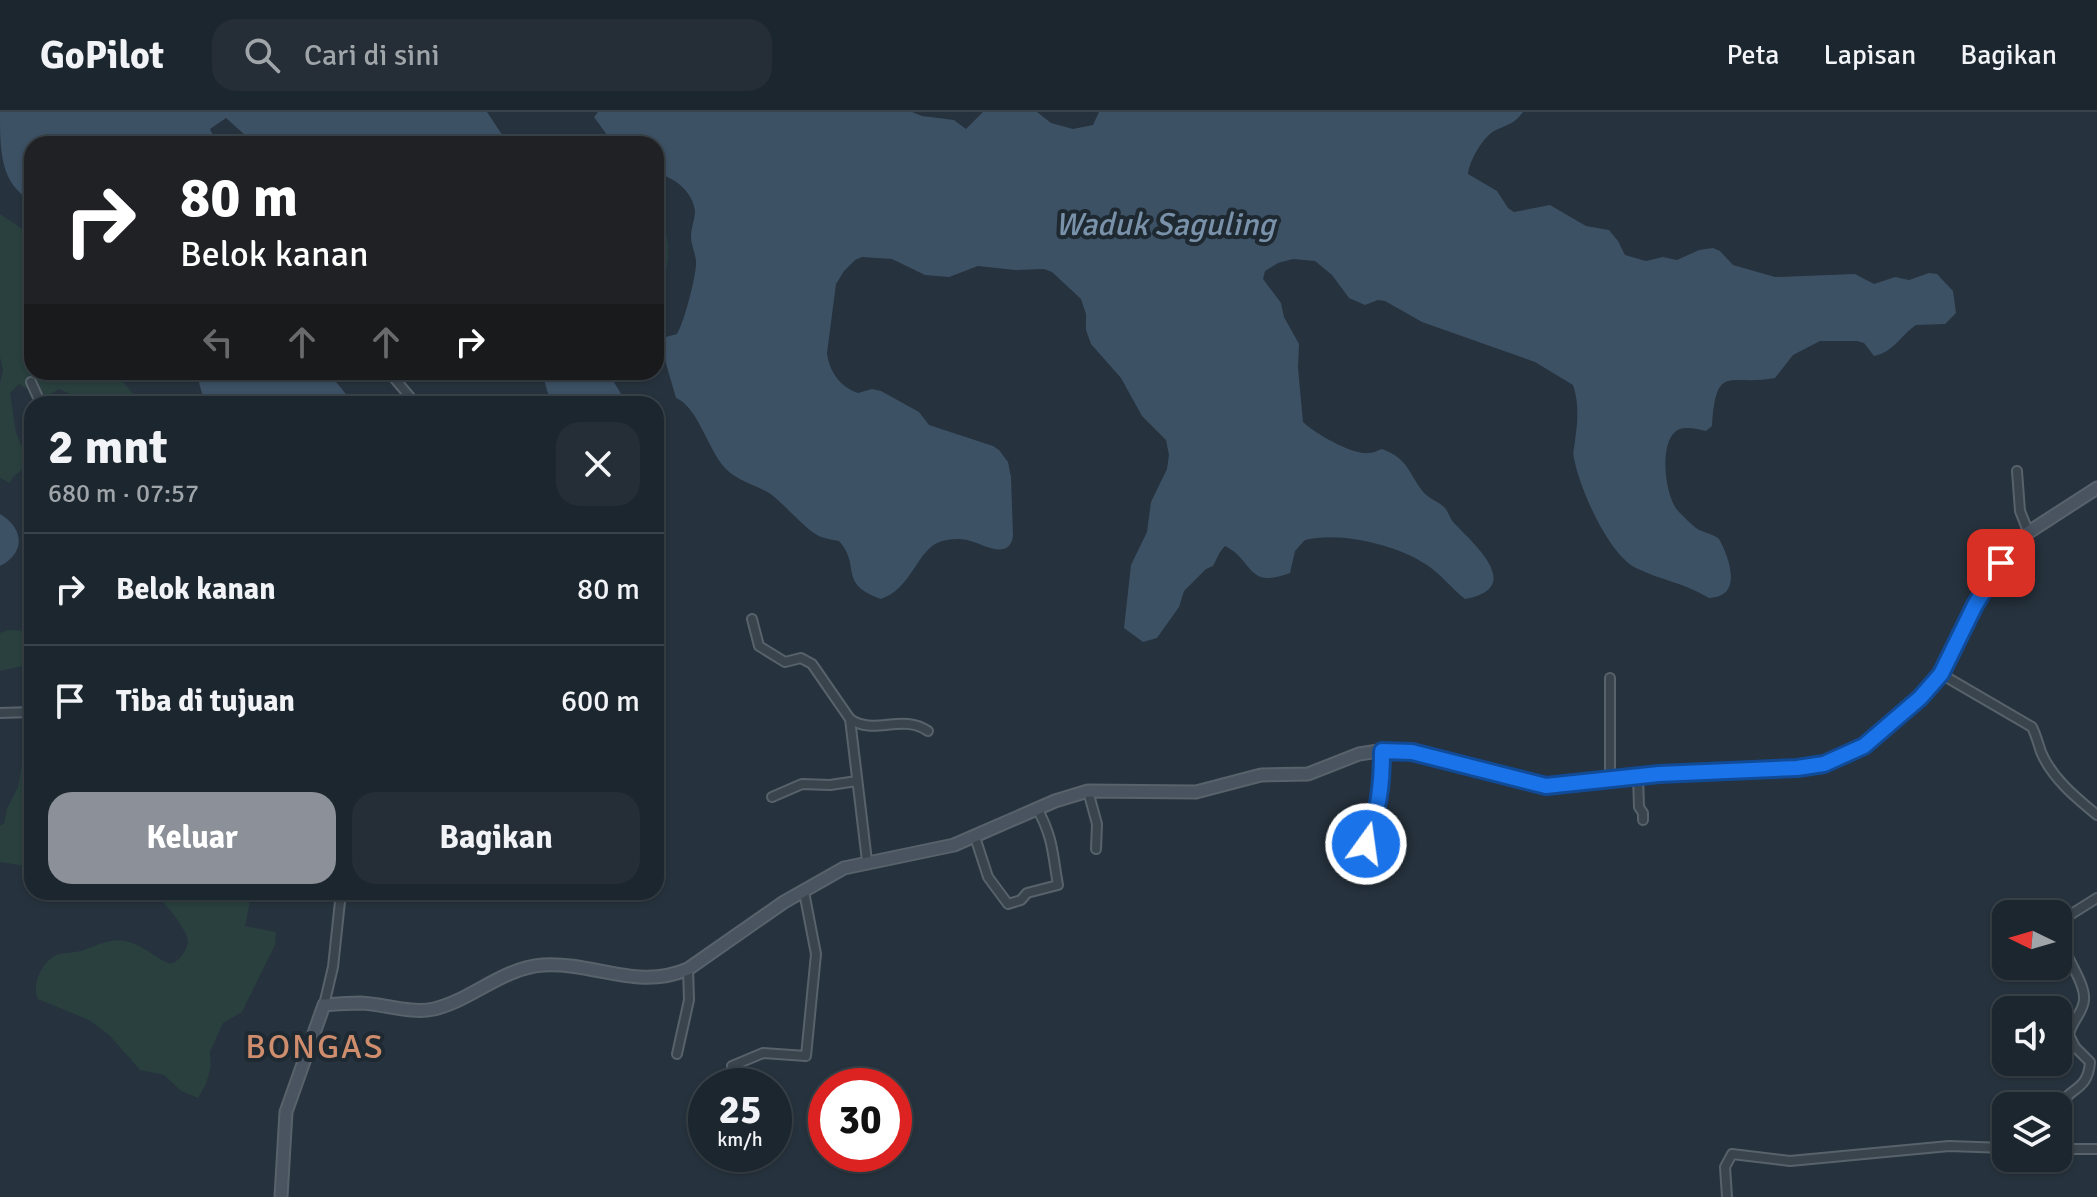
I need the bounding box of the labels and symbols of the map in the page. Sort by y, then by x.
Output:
water label: Waduk Saguling [1055,205,1277,244]
pin [1967,529,2035,597]
position arrow [1324,802,1408,886]
north arrow [1992,900,2072,980]
district label: BONGAS [245,1026,385,1068]
speed limit sign: 30 [808,1068,912,1172]

